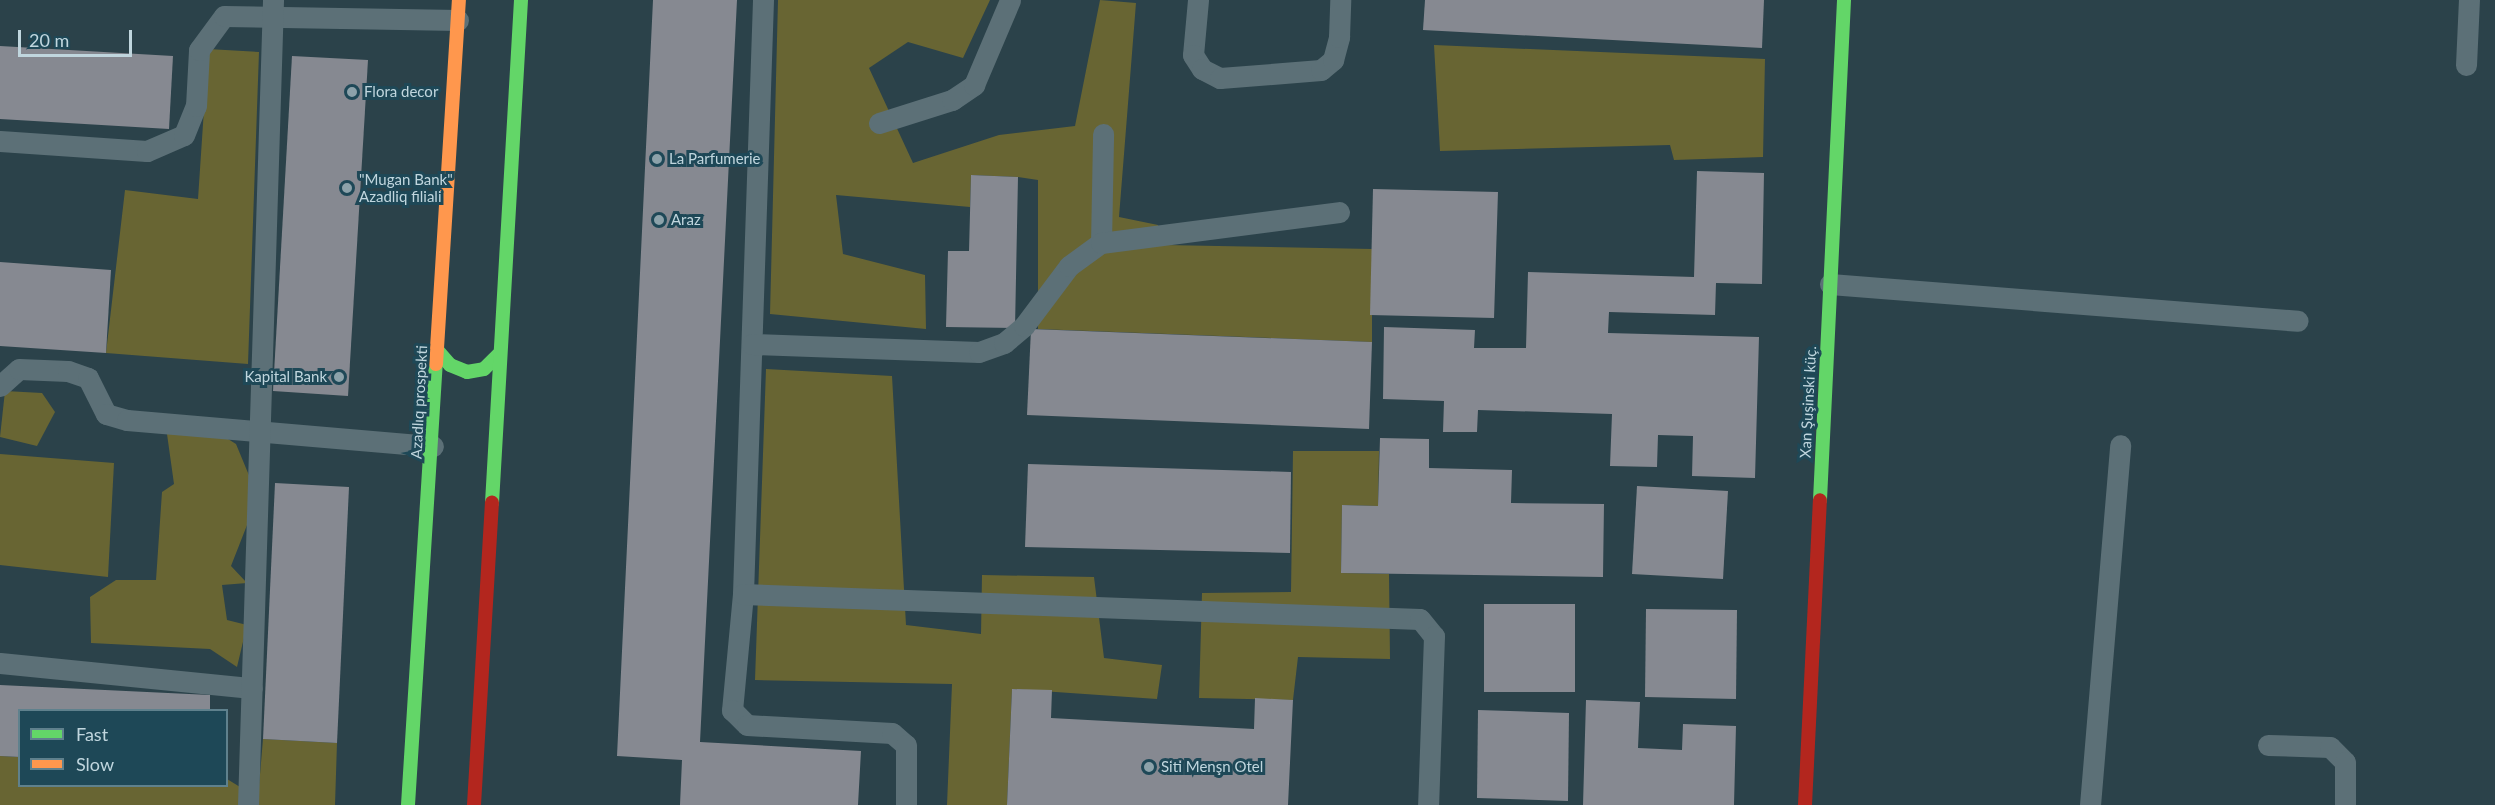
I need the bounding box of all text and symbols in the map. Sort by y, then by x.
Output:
scale bar [21,18,135,56]
text: 20 m [29,29,69,51]
place label: Flora decor [364,83,438,101]
marker: Flora decor [345,85,359,99]
place label: La Parfumerie [669,150,761,168]
marker: La Parfumerie [650,152,664,166]
place label: "Mugan Bank" Azadliq filiali [359,170,453,205]
marker: "Mugan Bank" Azadliq filiali [340,181,354,195]
place label: Araz [671,211,701,229]
marker: Araz [652,213,666,227]
street label: Azadlıq prospekti [407,345,431,459]
street label: Xan Şuşinski küç. [1796,345,1820,459]
place label: Kapital Bank [244,368,327,386]
marker: Kapital Bank [332,370,346,384]
legend [18,709,228,787]
text: Fast [76,723,108,745]
text: Slow [76,753,114,775]
place label: Siti Menşn Otel [1161,758,1263,776]
marker: Siti Menşn Otel [1142,760,1156,774]

